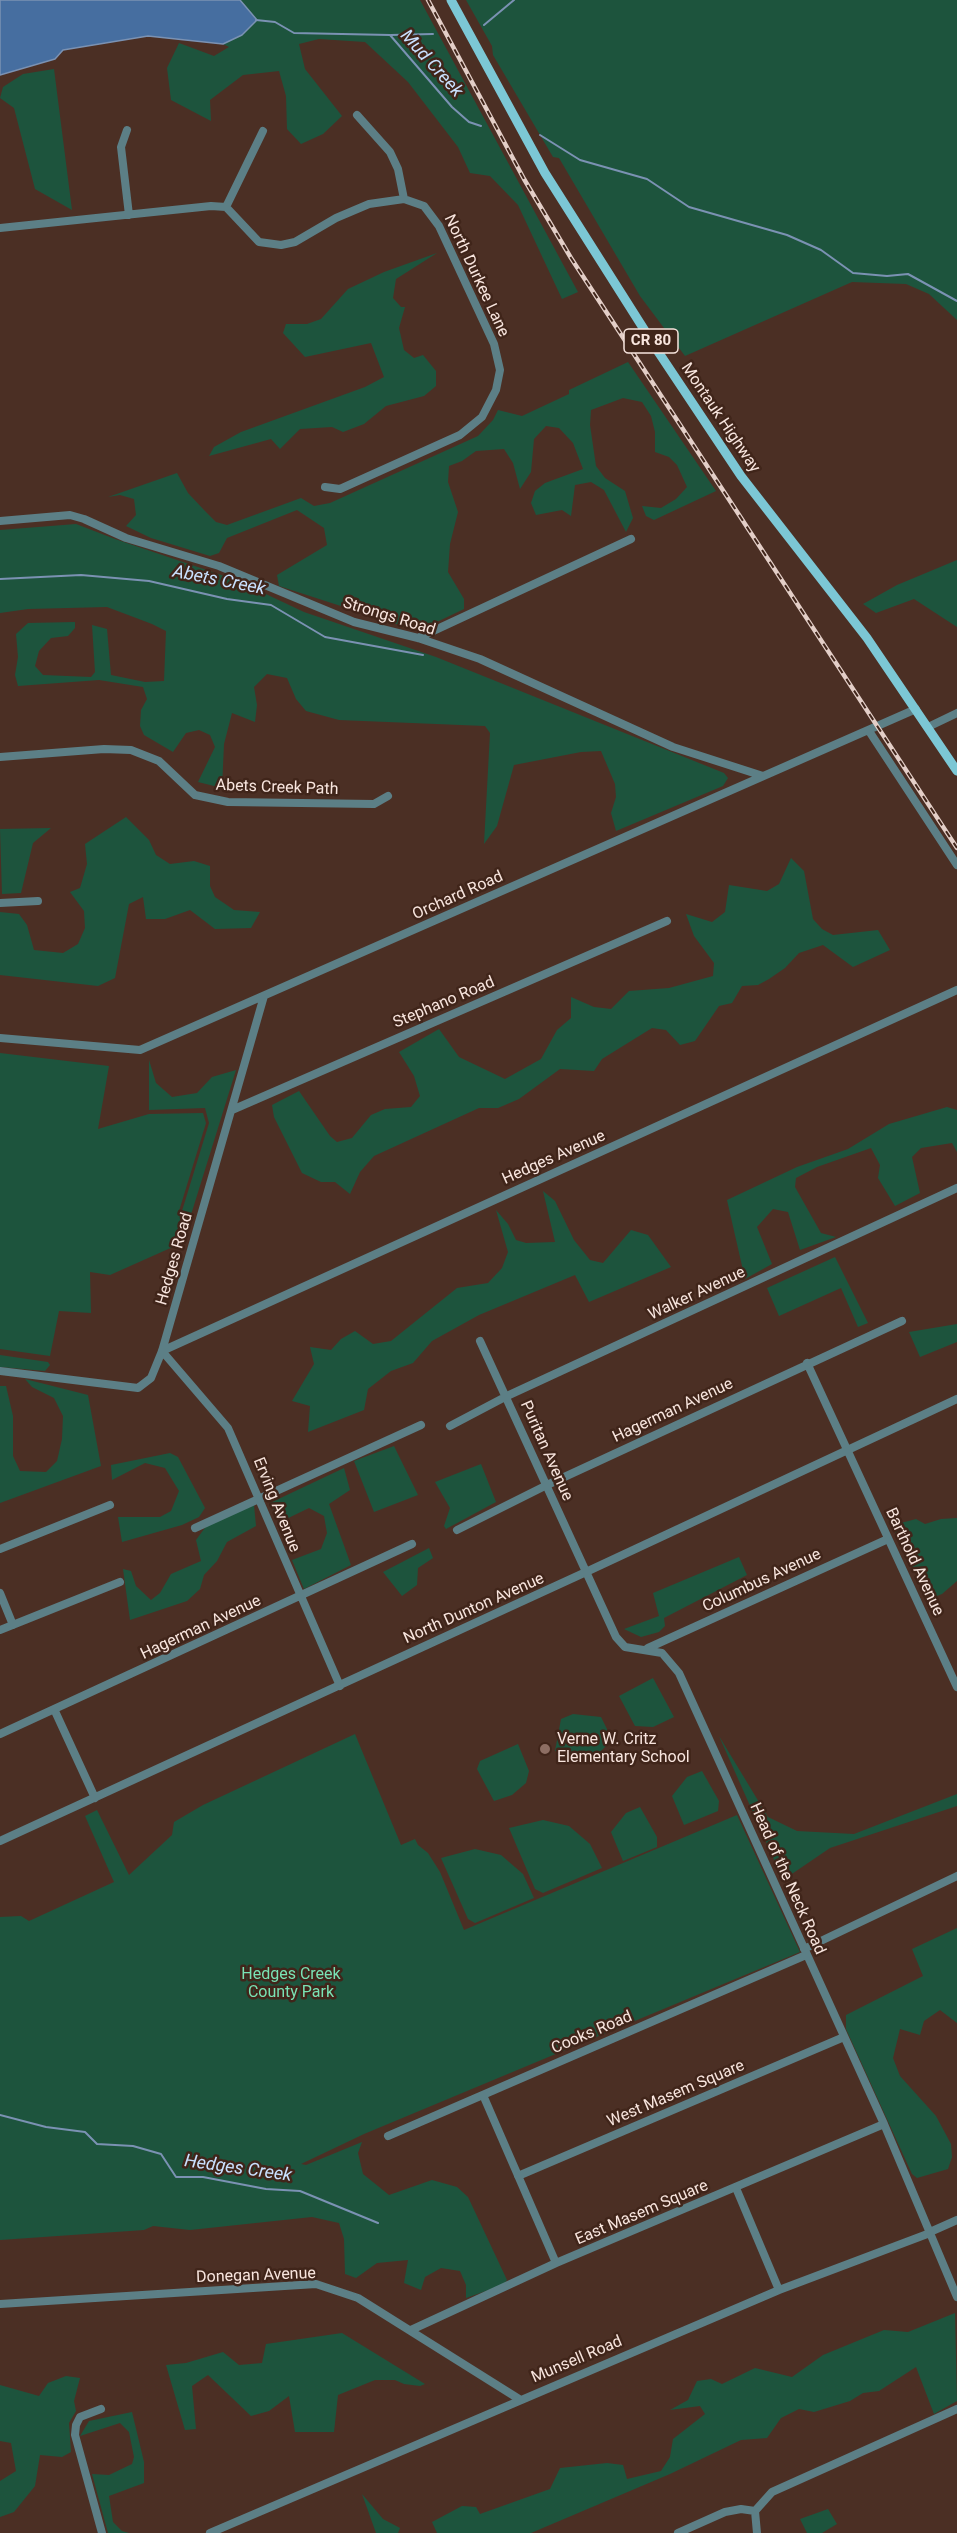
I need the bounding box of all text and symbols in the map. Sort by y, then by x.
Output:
water label: Mud Creek [395,26,467,102]
street label: North Durkee Lane [439,212,513,340]
road number: CR 80 [624,329,678,353]
street label: Montauk Highway [676,360,764,476]
water label: Abets Creek [171,561,267,601]
street label: Strongs Road [340,594,438,640]
street label: Abets Creek Path [215,776,339,800]
street label: Orchard Road [410,867,506,925]
street label: Stephano Road [390,973,498,1033]
street label: Hedges Avenue [499,1127,609,1189]
street label: Hedges Road [153,1211,197,1307]
street label: Walker Avenue [646,1263,748,1325]
street label: Hagerman Avenue [610,1375,736,1447]
street label: Puritan Avenue [515,1398,577,1504]
street label: Erving Avenue [248,1455,304,1555]
street label: Barthold Avenue [881,1505,947,1619]
street label: Columbus Avenue [700,1545,824,1617]
street label: North Dunton Avenue [401,1569,547,1649]
street label: Hagerman Avenue [138,1592,264,1664]
place label: Verne W. Critz Elementary School [557,1730,690,1768]
marker: Verne W. Critz Elementary School [538,1742,552,1756]
street label: Head of the Neck Road [745,1800,829,1958]
park label: Hedges Creek County Park [241,1965,341,2003]
street label: Cooks Road [549,2007,635,2059]
street label: West Masem Square [605,2056,747,2132]
water label: Hedges Creek [183,2151,293,2187]
street label: East Masem Square [573,2176,711,2250]
street label: Donegan Avenue [196,2264,316,2288]
street label: Munsell Road [529,2332,625,2388]

